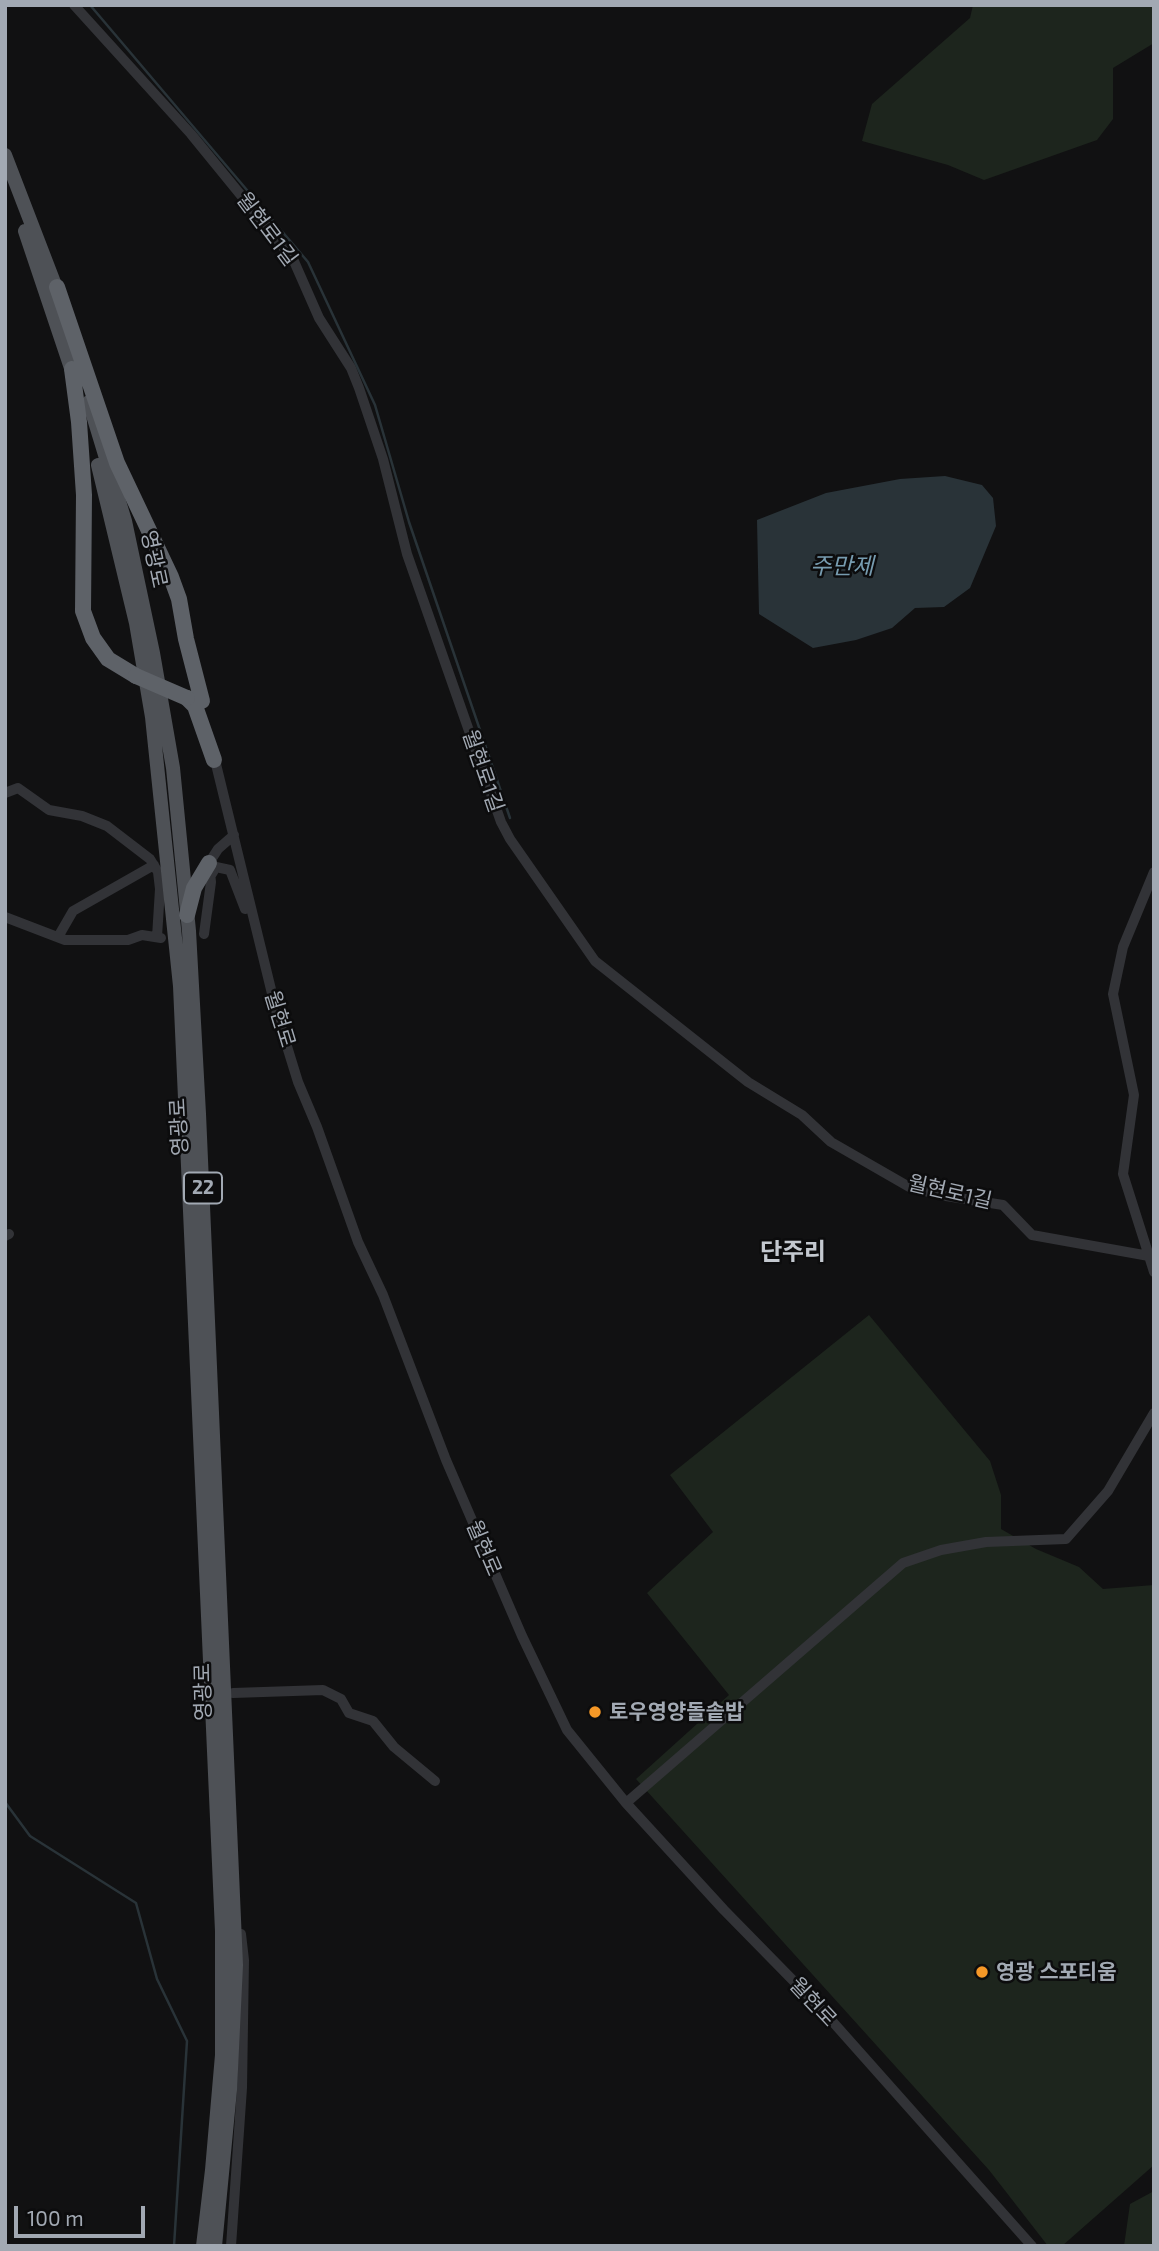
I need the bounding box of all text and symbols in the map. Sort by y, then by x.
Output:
street label: 월현로1길 [231,187,303,271]
street label: 영광로 [136,528,172,590]
water label: 주만제 [810,552,874,580]
street label: 월현로1길 [457,726,509,816]
street label: 월현로 [259,988,301,1050]
street label: 영광로 [165,1097,193,1157]
street label: 월현로1길 [905,1170,995,1214]
road number: 22 [184,1172,222,1204]
district label: 단주리 [760,1238,826,1266]
street label: 월현로 [461,1516,507,1580]
street label: 영광로 [190,1663,216,1721]
place label: 토우영양돌솥밥 [609,1699,744,1725]
marker: 토우영양돌솥밥 [587,1704,603,1720]
place label: 영광 스포티움 [996,1959,1116,1985]
marker: 영광 스포티움 [974,1964,990,1980]
street label: 월현로 [784,1972,842,2032]
scale bar [18,2192,149,2236]
text: 100 m [27,2205,84,2230]

